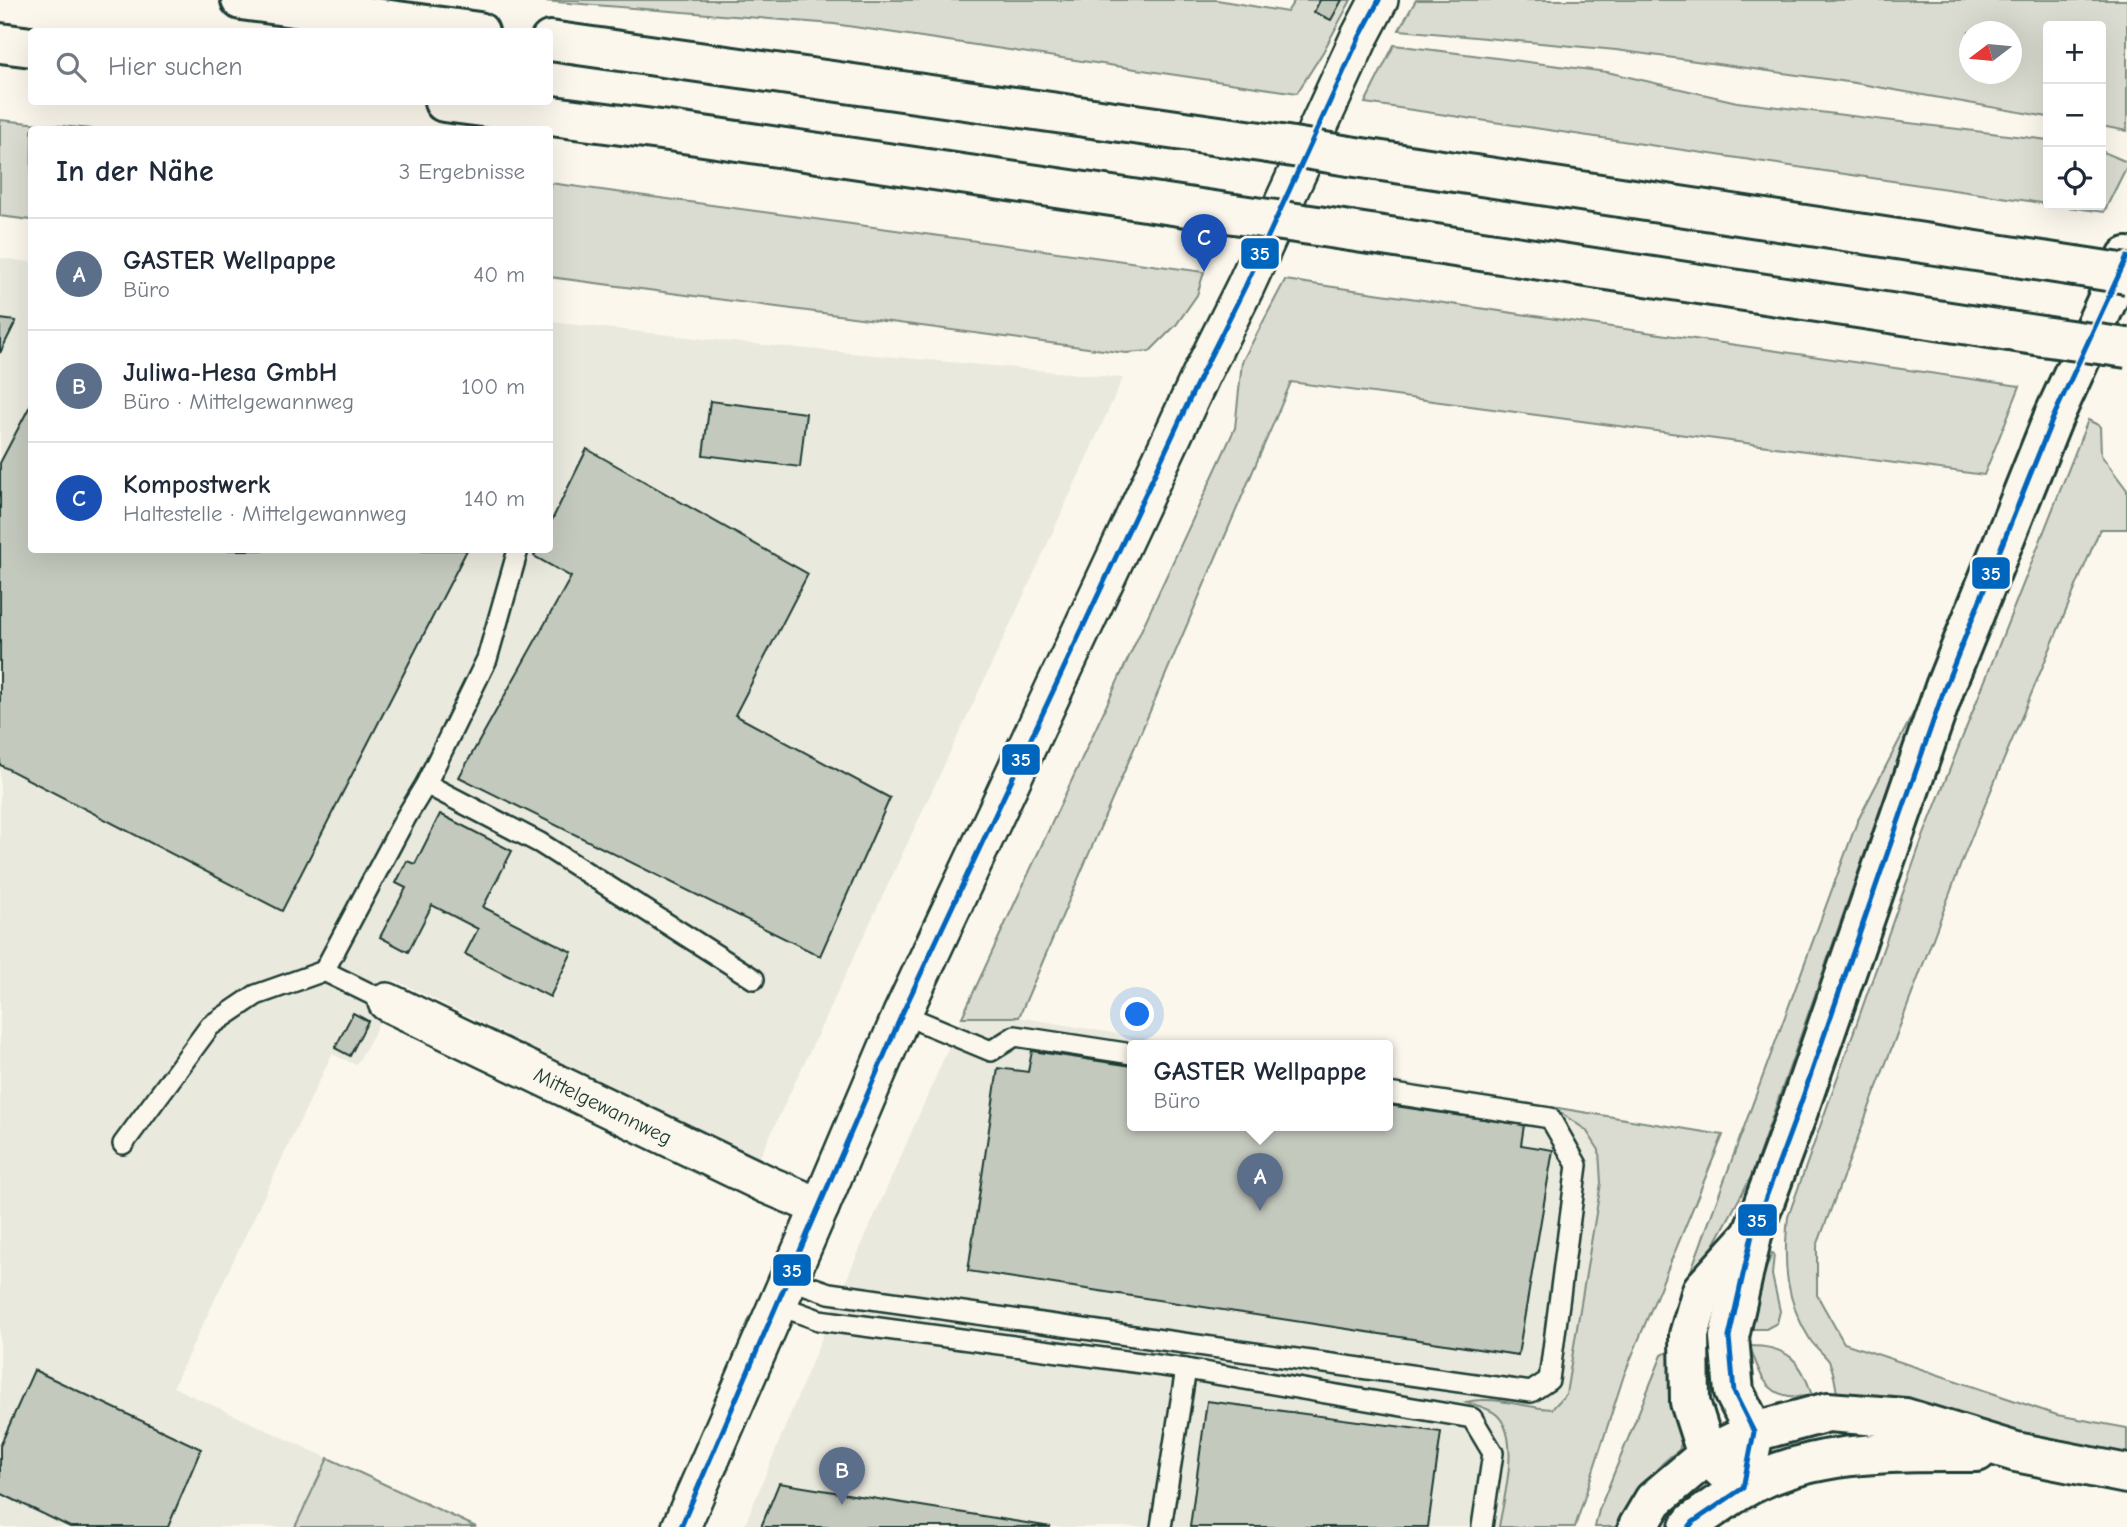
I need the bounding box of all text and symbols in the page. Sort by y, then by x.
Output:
north arrow [1959,21,2022,84]
map controls [2043,21,2106,210]
button: + [2043,21,2106,84]
search box [28,28,553,105]
icon: search [52,48,90,86]
text: Hier suchen [108,52,243,82]
button: − [2043,84,2106,147]
button: locate [2043,147,2106,210]
text: In der Nähe [56,154,214,189]
text: 3 Ergebnisse [399,158,525,185]
pin: C [1181,214,1227,272]
line badge: 35 [1240,237,1280,270]
text: 35 [1250,243,1270,265]
text: GASTER Wellpappe [123,246,336,276]
text: A [73,261,85,288]
text: 40 m [473,261,525,288]
text: Büro [123,276,170,303]
text: Juliwa-Hesa GmbH [123,358,337,388]
text: B [72,373,86,400]
text: 100 m [461,373,525,400]
text: Büro · Mittelgewannweg [123,388,354,415]
text: Kompostwerk [123,470,270,500]
text: C [72,485,86,512]
text: 140 m [464,485,525,512]
text: Haltestelle · Mittelgewannweg [123,500,407,527]
line badge: 35 [1971,556,2011,590]
text: 35 [1981,563,2001,585]
line badge: 35 [1001,743,1041,776]
text: 35 [1011,749,1031,771]
your location [1120,997,1154,1031]
popup [1127,1040,1393,1131]
text: GASTER Wellpappe [1154,1057,1366,1087]
street label: Mittelgewannweg [530,1062,676,1150]
text: Büro [1154,1087,1201,1114]
pin: A [1237,1153,1283,1211]
line badge: 35 [1737,1203,1778,1237]
text: 35 [1747,1210,1767,1232]
line badge: 35 [772,1253,812,1287]
text: 35 [782,1260,802,1282]
pin: B [819,1447,865,1505]

